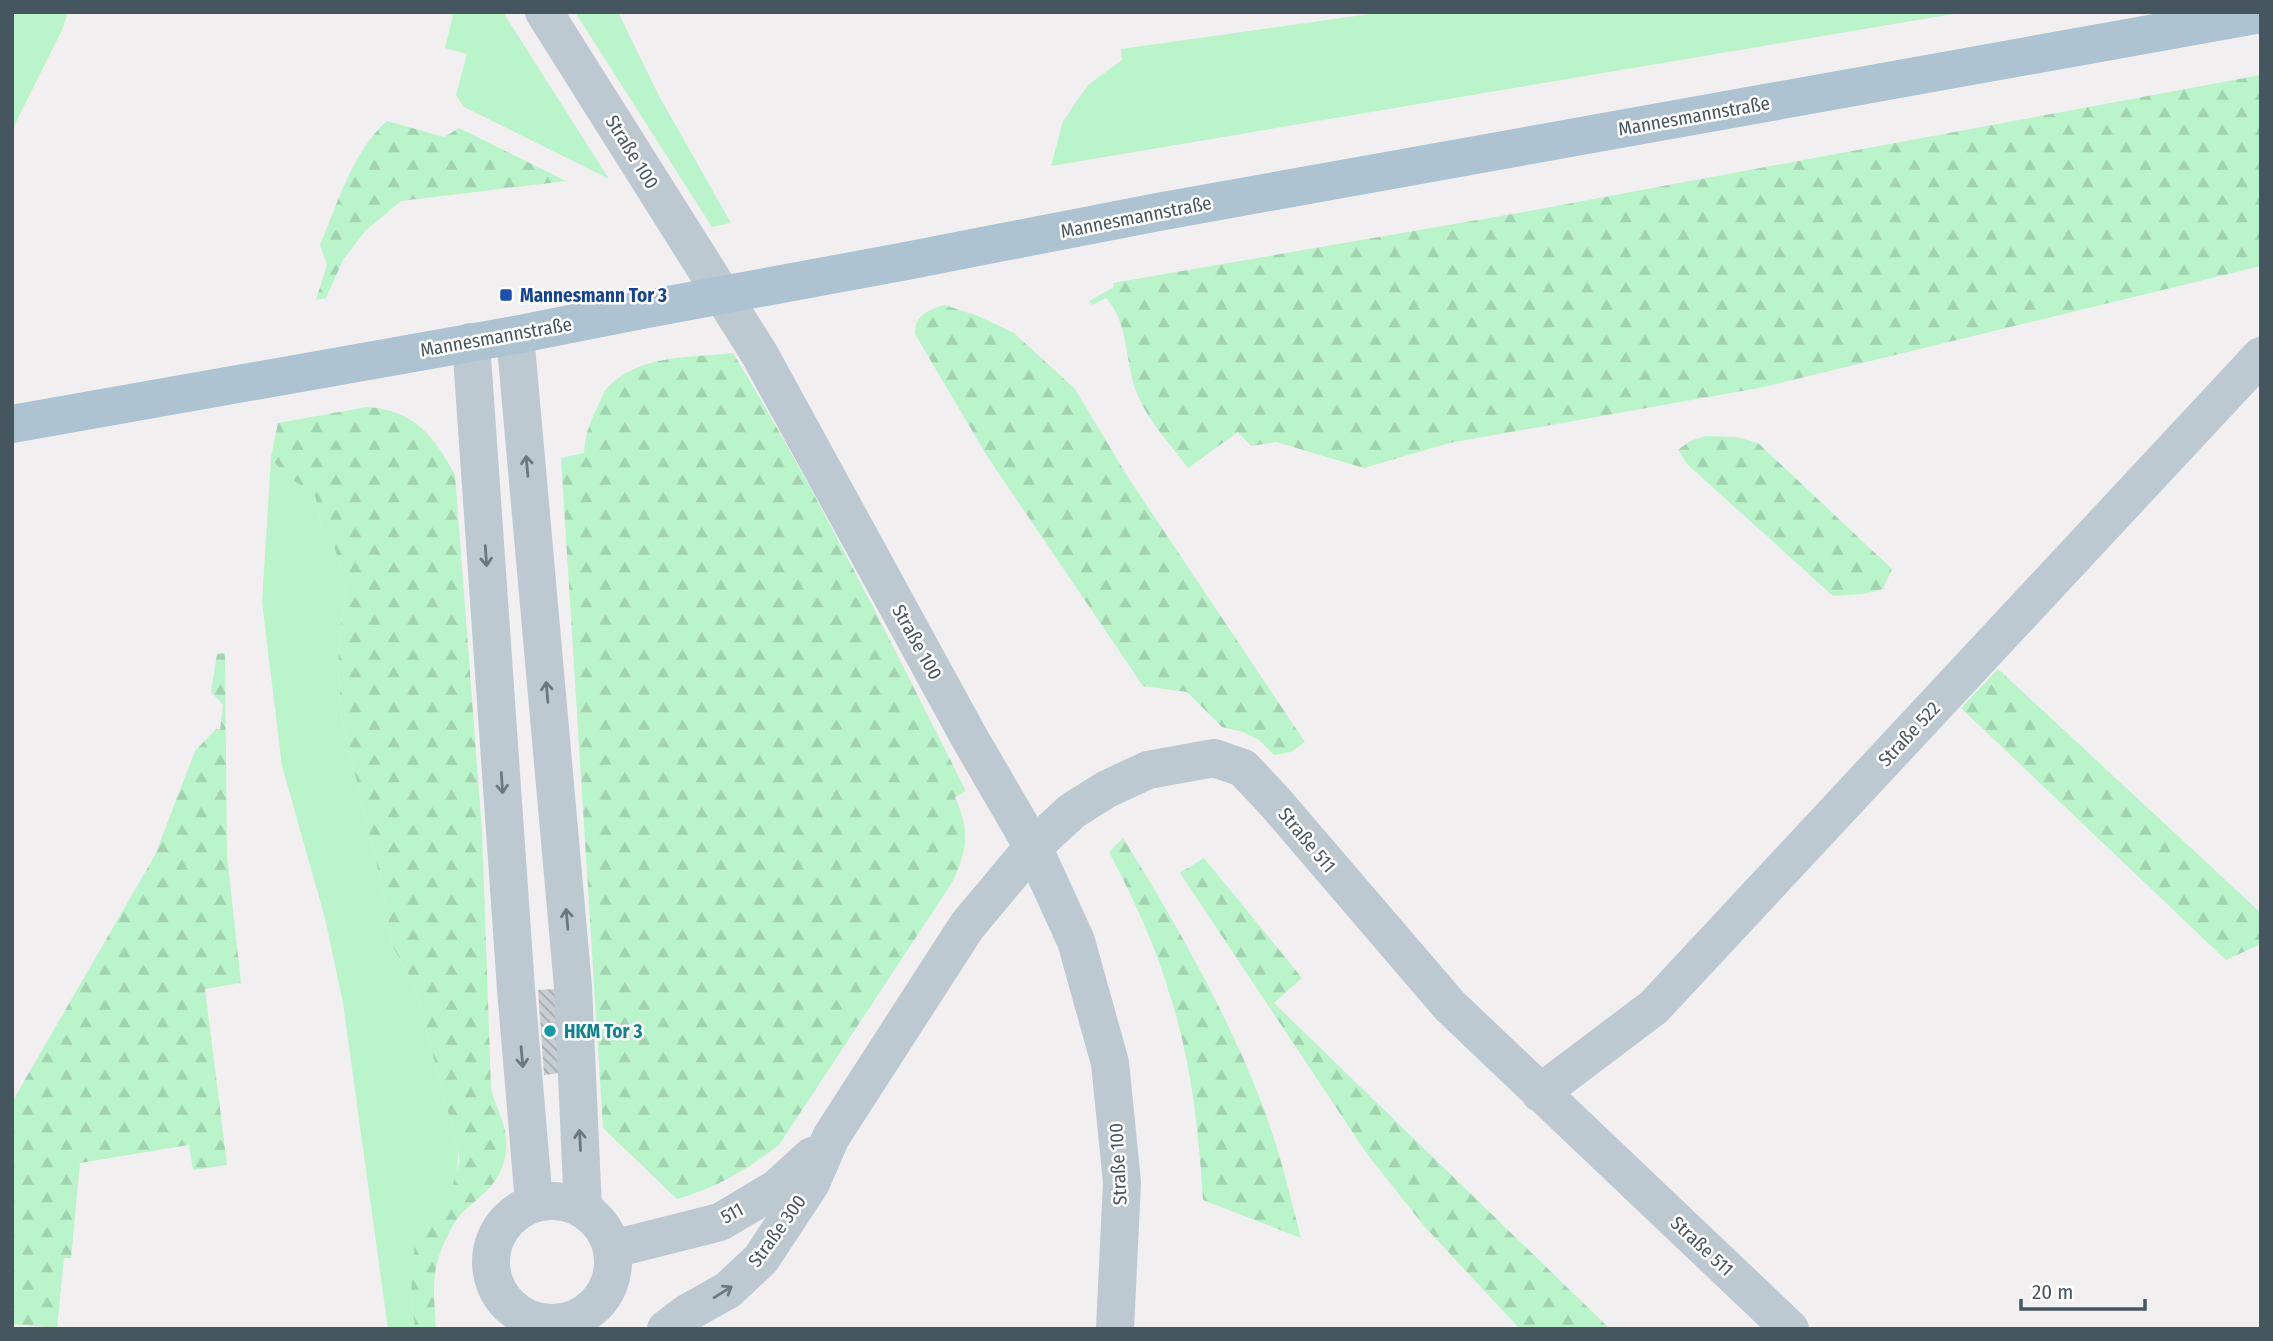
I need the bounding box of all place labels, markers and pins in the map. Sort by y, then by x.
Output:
place label: Mannesmann Tor 3 [520,284,667,307]
marker: Mannesmann Tor 3 [498,287,514,303]
place label: HKM Tor 3 [564,1020,642,1043]
marker: HKM Tor 3 [542,1023,558,1039]

